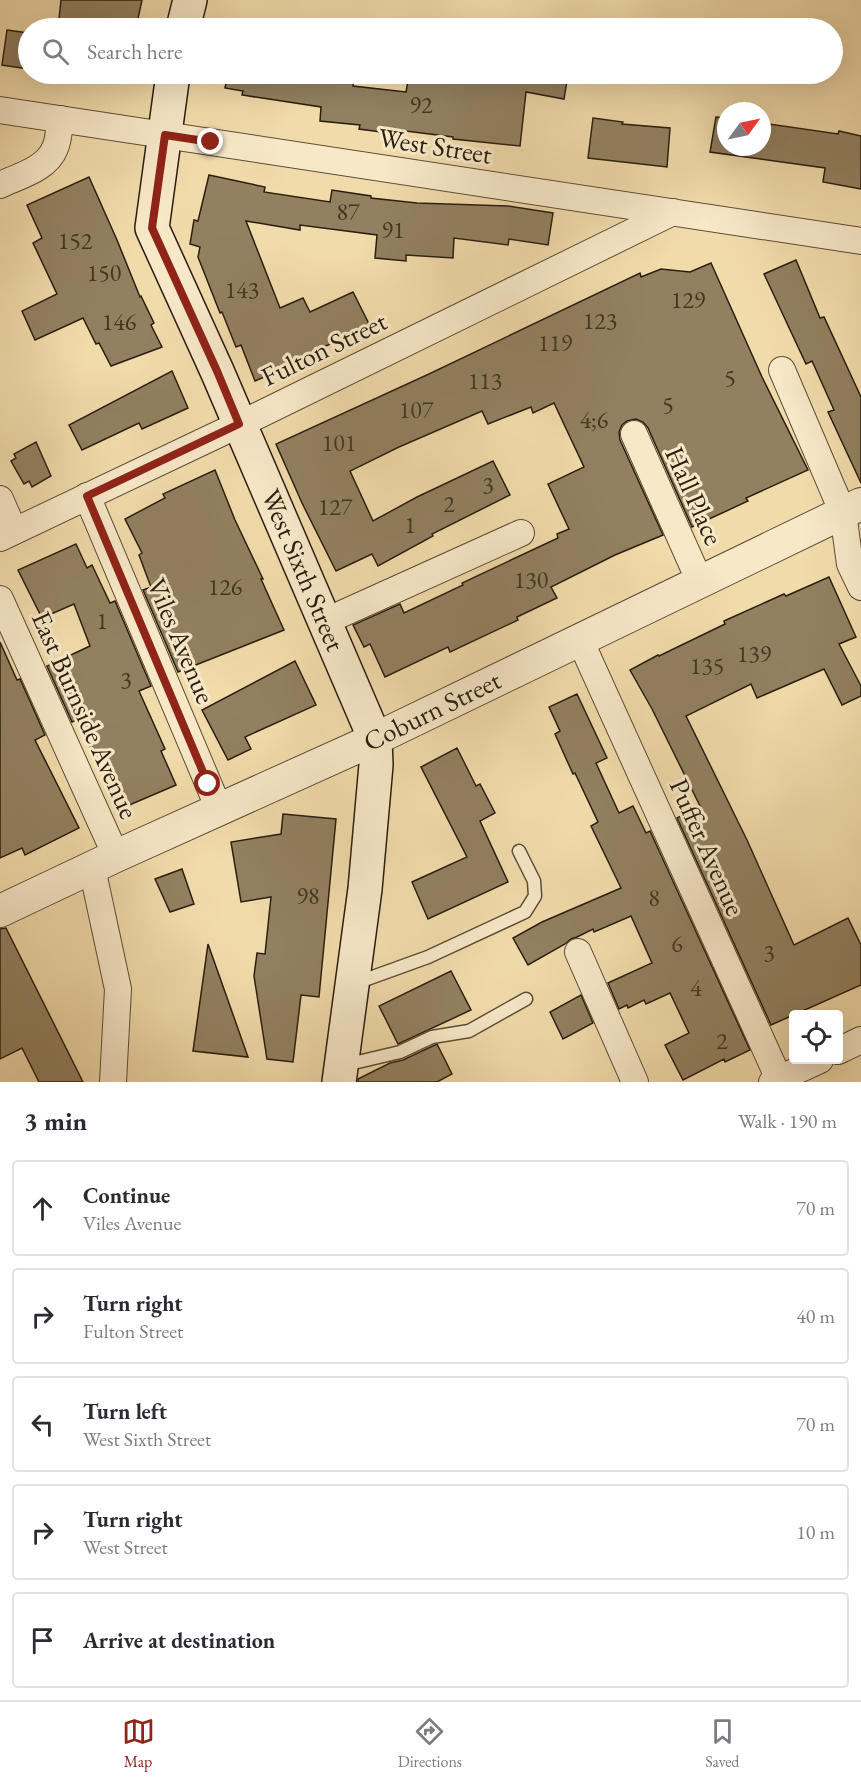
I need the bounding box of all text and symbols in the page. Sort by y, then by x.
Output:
search box [18,18,843,84]
icon: search [39,35,72,68]
text: Search here [87,37,182,66]
house number: 92 [409,89,433,120]
north arrow [717,102,771,156]
street label: West Street [376,119,495,172]
route end [197,128,223,154]
house number: 87 [336,196,360,227]
house number: 91 [381,214,405,245]
house number: 152 [58,225,93,256]
house number: 150 [87,257,121,288]
house number: 143 [225,274,259,305]
house number: 129 [671,284,706,315]
street label: Fulton Street [255,303,393,394]
house number: 123 [583,305,617,336]
house number: 146 [102,306,136,337]
house number: 119 [538,327,573,358]
house number: 5 [724,362,736,393]
house number: 113 [468,365,502,396]
house number: 5 [662,389,674,420]
house number: 107 [399,394,434,425]
house number: 4;6 [580,404,608,435]
house number: 101 [322,427,356,458]
street label: Hall Place [657,441,732,550]
house number: 3 [482,469,494,500]
street label: West Sixth Street [254,483,354,657]
house number: 2 [443,488,455,519]
house number: 127 [318,491,353,522]
house number: 1 [404,509,416,540]
house number: 130 [514,564,548,595]
house number: 126 [208,571,242,602]
street label: Viles Avenue [139,573,224,709]
street label: East Burnside Avenue [24,605,147,824]
house number: 1 [96,605,108,636]
house number: 139 [737,638,772,669]
house number: 135 [690,650,724,681]
street label: Coburn Street [357,662,507,759]
house number: 3 [120,664,132,695]
route start [194,770,220,796]
street label: Puffer Avenue [662,773,753,921]
house number: 98 [296,880,320,911]
house number: 8 [648,882,660,913]
house number: 6 [671,928,683,959]
house number: 3 [763,937,775,968]
house number: 4 [690,972,702,1003]
map controls [789,1010,843,1064]
button: locate [789,1010,843,1064]
house number: 2 [716,1025,728,1056]
text: 3 min [24,1104,87,1138]
text: Walk · 190 m [738,1108,837,1134]
text: Continue [83,1181,170,1210]
icon: ahead [26,1192,59,1225]
text: 70 m [796,1195,835,1221]
text: Viles Avenue [83,1210,181,1236]
text: Turn right [83,1289,182,1318]
icon: right [26,1300,59,1333]
text: 40 m [796,1303,835,1329]
text: Fulton Street [83,1318,183,1344]
text: Turn left [83,1397,167,1426]
icon: left [26,1408,59,1441]
text: 70 m [796,1411,835,1437]
text: West Sixth Street [83,1426,211,1452]
text: Turn right [83,1505,182,1534]
icon: right [26,1516,59,1549]
text: 10 m [796,1519,835,1545]
text: West Street [83,1534,168,1560]
icon: arrive [26,1624,59,1657]
text: Arrive at destination [83,1626,275,1655]
tab: Map [122,1715,155,1772]
tab: Directions [398,1715,462,1772]
tab: Saved [705,1715,739,1772]

